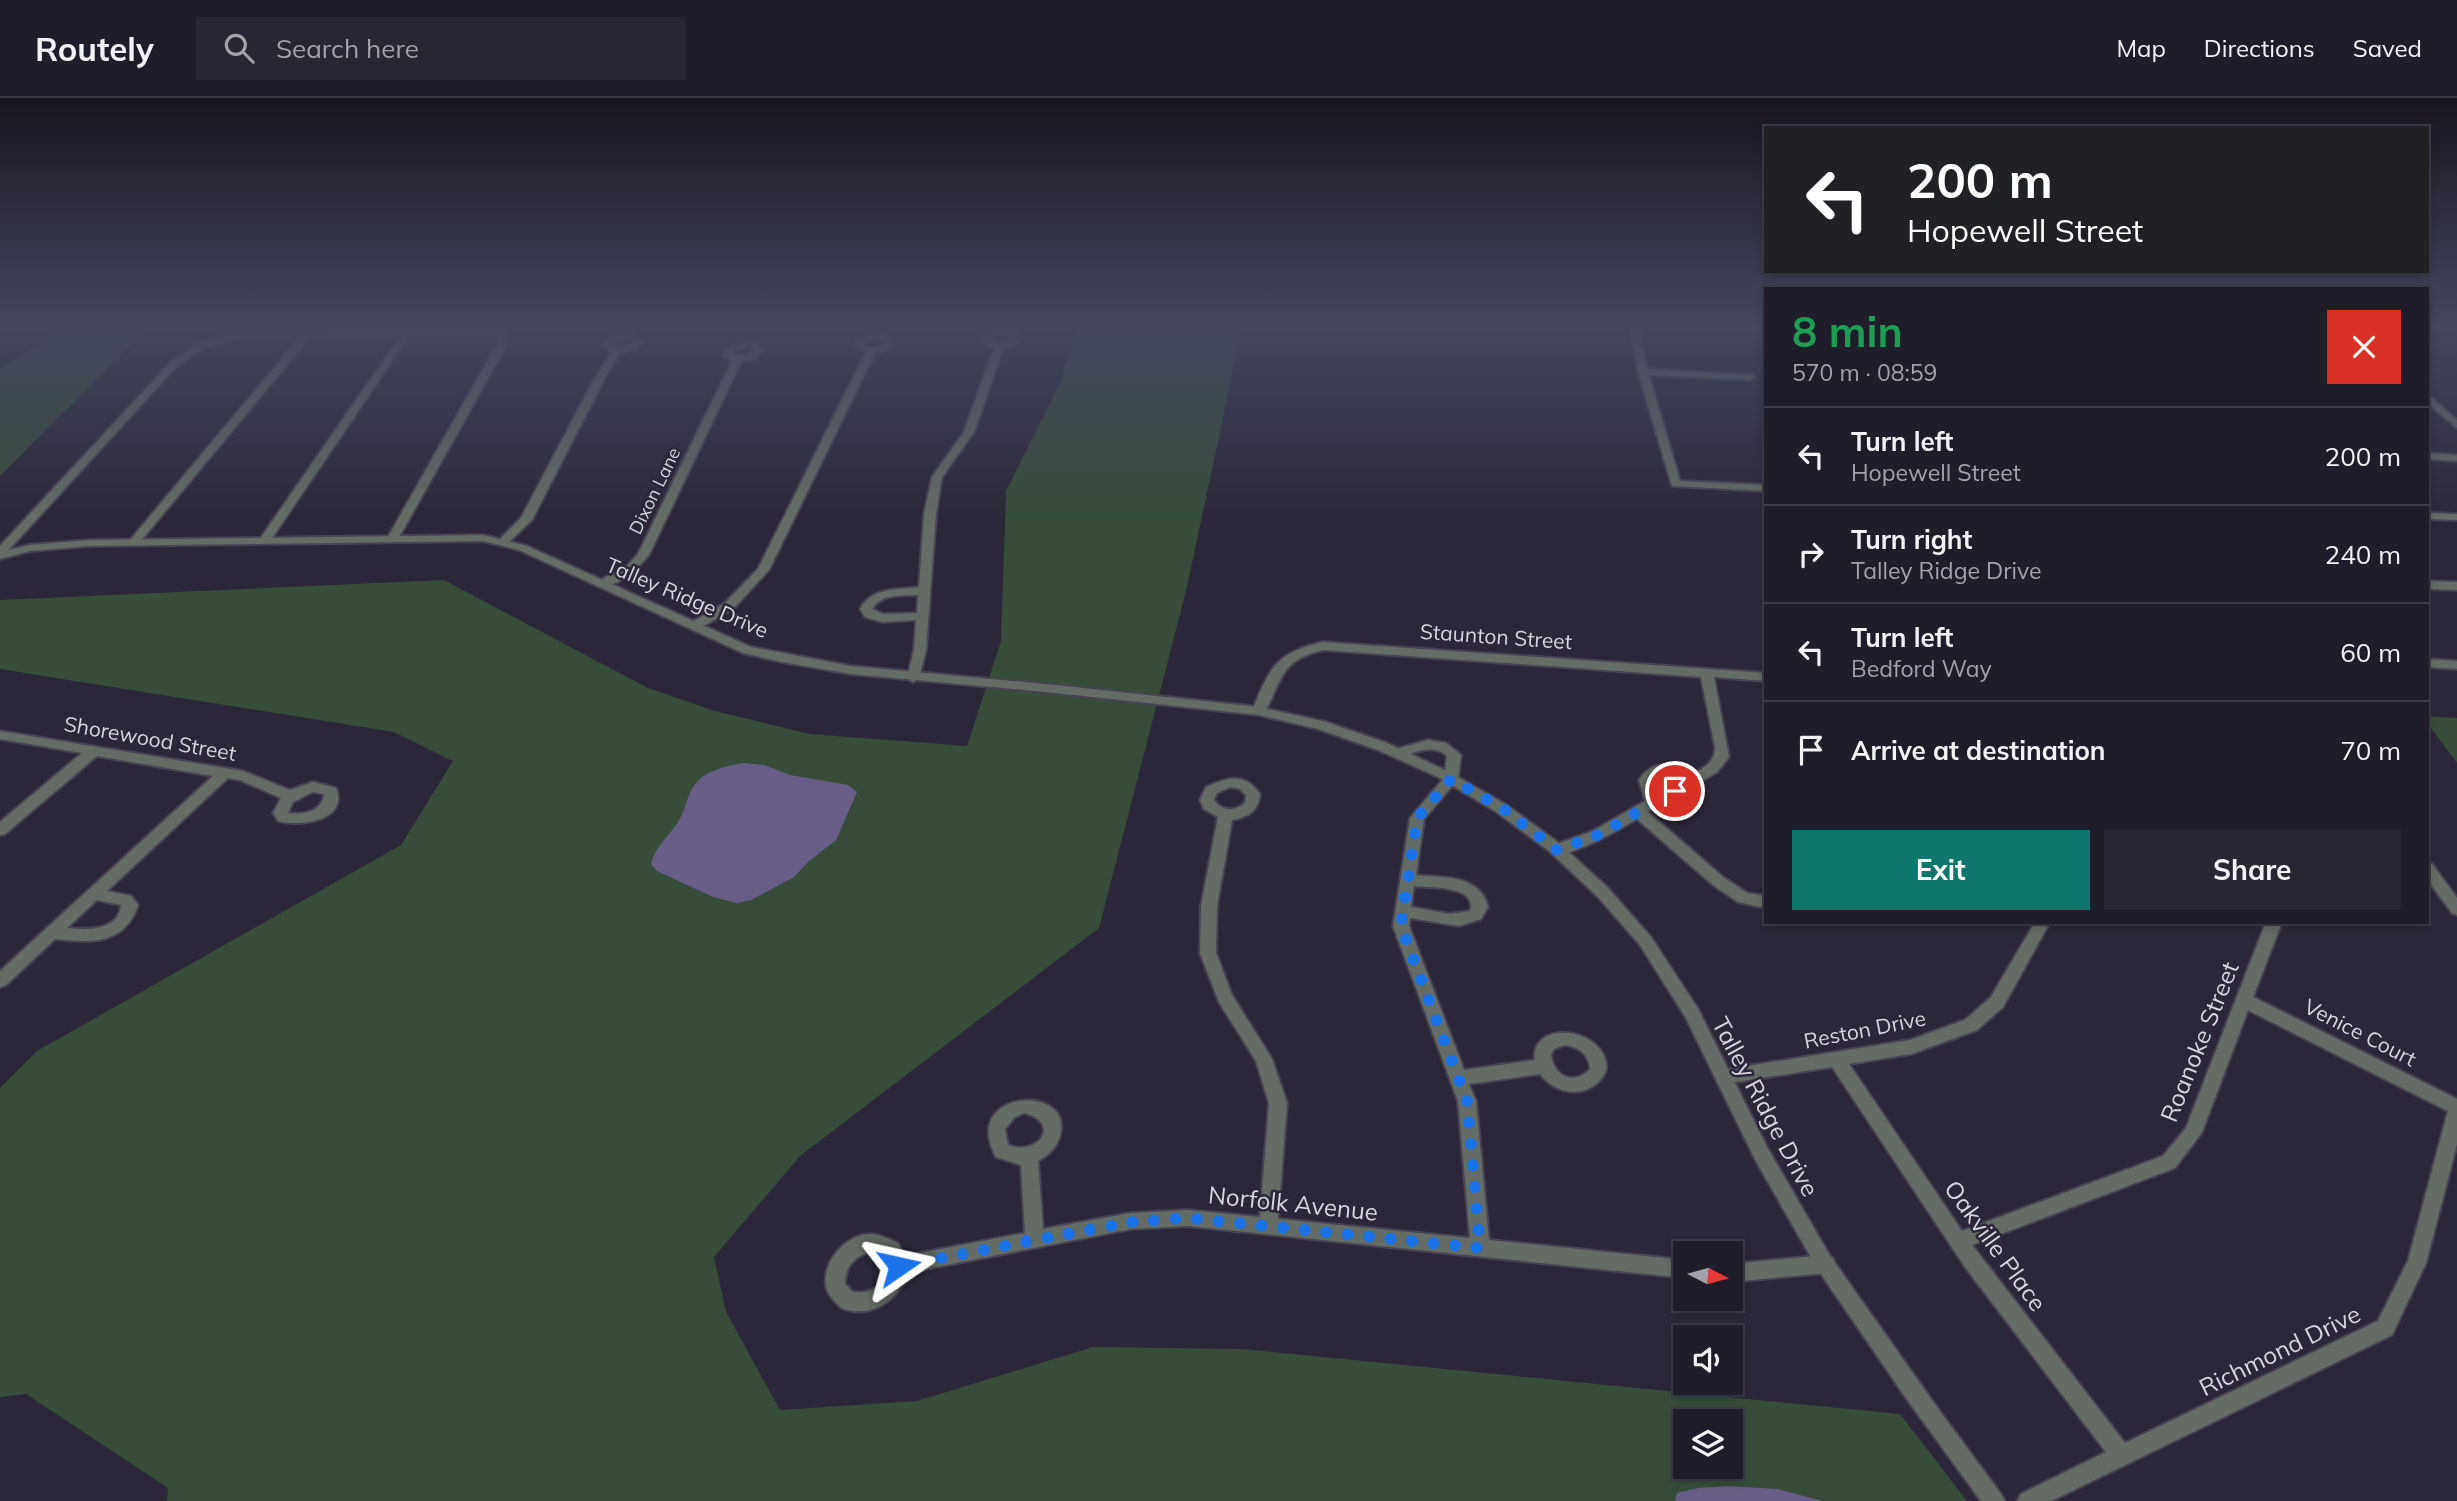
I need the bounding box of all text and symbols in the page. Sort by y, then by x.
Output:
search box [196,17,686,80]
text: Routely [35,28,154,69]
icon: search [220,29,258,67]
text: Search here [276,32,419,65]
text: Map [2116,33,2166,63]
text: Directions [2204,33,2315,63]
text: Saved [2353,33,2422,63]
text: 200 m [1907,149,2053,210]
icon: left [1792,154,1883,245]
text: Hopewell Street [1907,210,2143,250]
text: 8 min [1792,305,1903,358]
button: close [2327,310,2401,384]
text: 570 m · 08:59 [1792,358,1937,387]
text: Turn left [1851,425,1953,458]
icon: left [1792,437,1830,475]
text: 200 m [2325,440,2401,473]
street label: Dixon Lane [624,444,685,538]
text: Hopewell Street [1851,458,2021,487]
text: Turn right [1851,523,1972,556]
icon: right [1792,535,1830,573]
text: 240 m [2325,538,2401,571]
street label: Talley Ridge Drive [602,551,773,643]
text: Talley Ridge Drive [1851,556,2042,585]
street label: Staunton Street [1419,618,1573,654]
text: Turn left [1851,621,1953,654]
icon: left [1792,633,1830,671]
text: 60 m [2340,636,2401,669]
text: Bedford Way [1851,654,1992,683]
street label: Shorewood Street [62,710,238,766]
icon: arrive [1792,731,1830,769]
text: Arrive at destination [1851,734,2106,767]
text: 70 m [2340,734,2401,767]
pin [1645,761,1705,821]
icon: arrive [1656,772,1694,810]
button: Exit [1792,830,2090,910]
button: Share [2104,830,2401,910]
street label: Roanoke Street [2153,957,2245,1126]
street label: Venice Court [2300,993,2421,1072]
street label: Reston Drive [1802,1004,1928,1054]
street label: Talley Ridge Drive [1706,1012,1826,1201]
street label: Oakville Place [1938,1174,2053,1317]
street label: Norfolk Avenue [1207,1179,1379,1227]
position arrow [862,1229,936,1303]
north arrow [1673,1241,1743,1311]
map controls [1673,1241,1743,1479]
street label: Richmond Drive [2194,1298,2365,1402]
button: sound [1673,1325,1743,1395]
button: layers [1673,1409,1743,1479]

